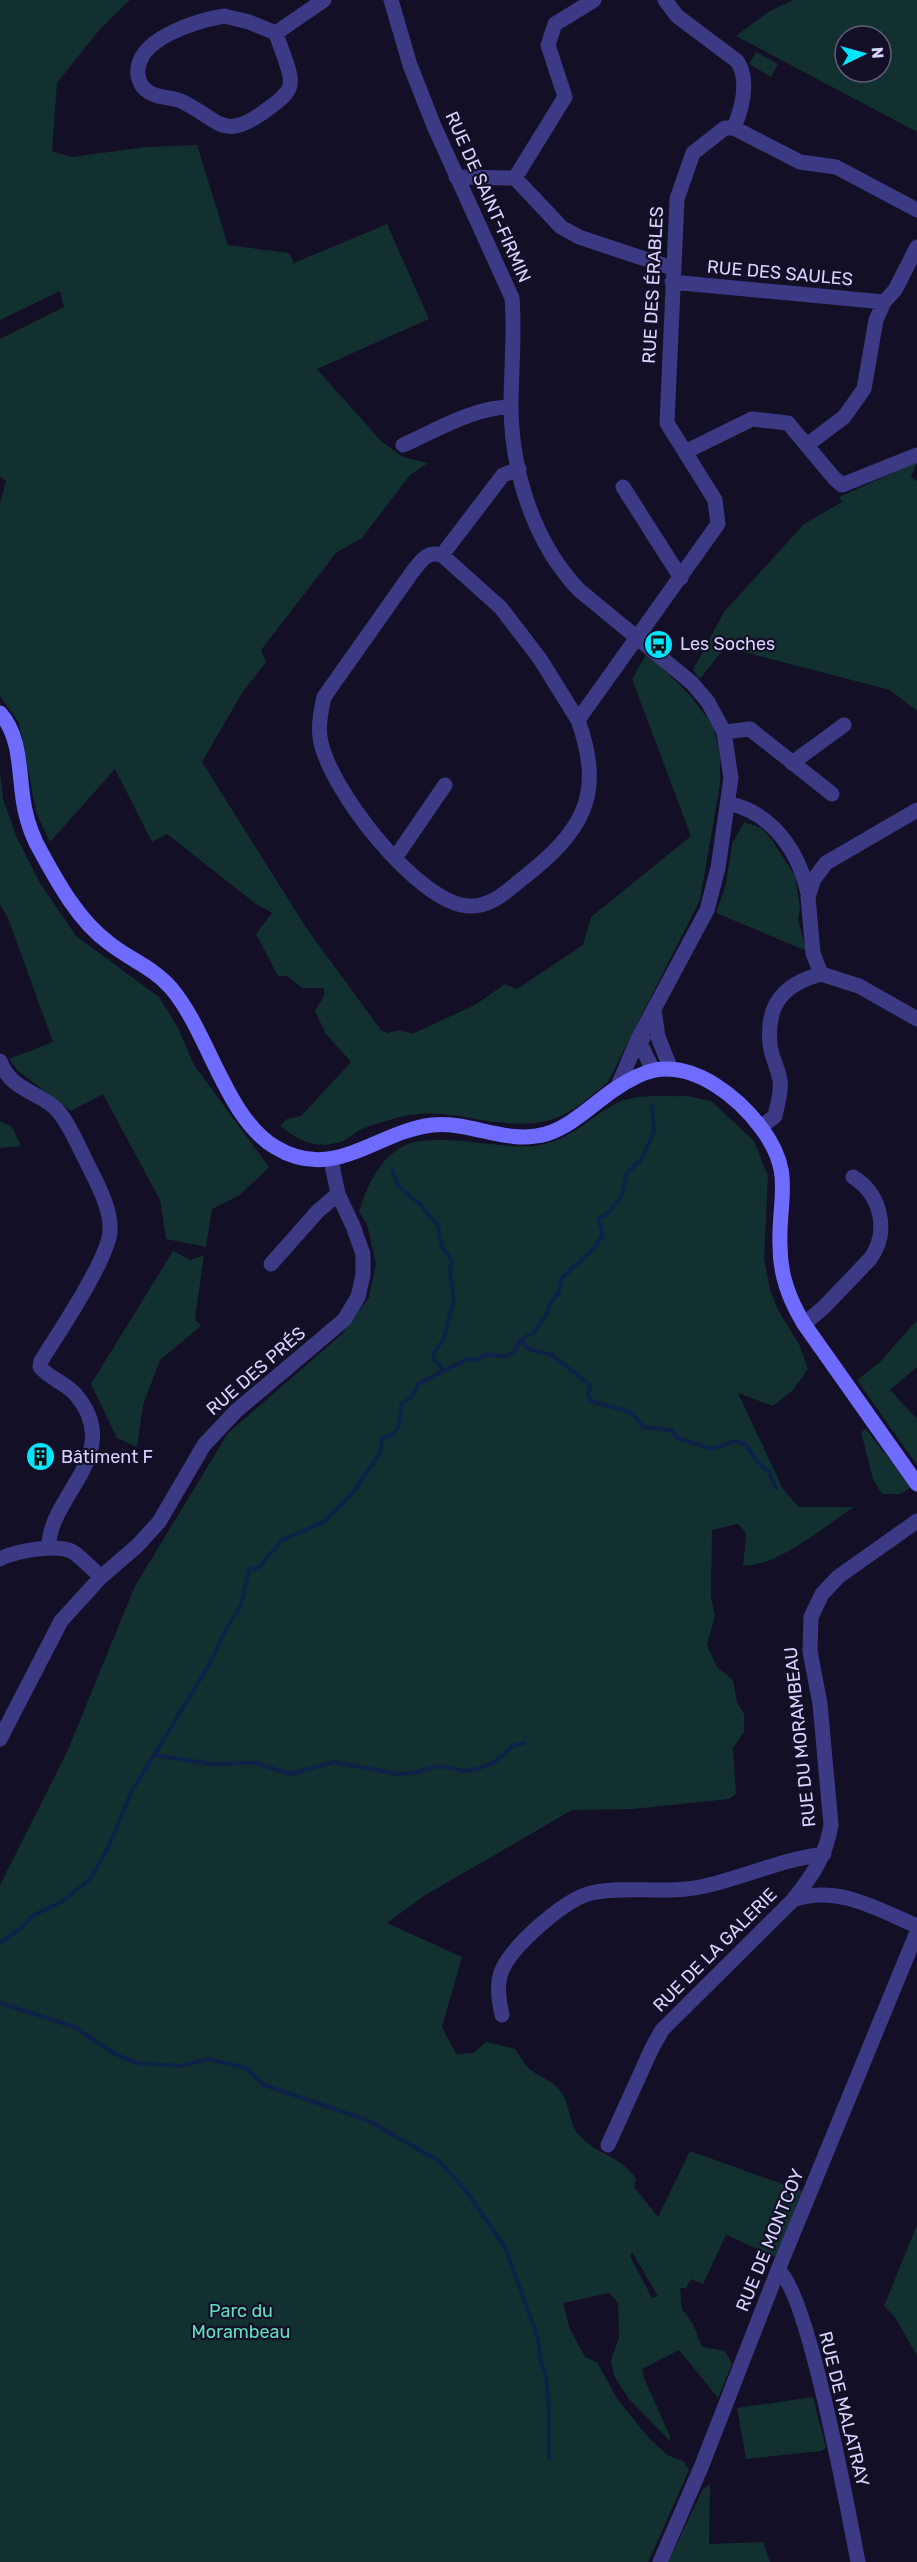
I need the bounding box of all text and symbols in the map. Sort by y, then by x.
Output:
north arrow [833,24,893,84]
text: N [867,46,887,59]
street label: RUE DE SAINT-FIRMIN [440,108,536,286]
street label: RUE DES ÉRABLES [638,206,668,364]
street label: RUE DES SAULES [706,256,854,290]
bus stop icon: Les Soches [643,628,675,660]
place label: Les Soches [680,633,775,655]
street label: RUE DES PRÉS [202,1322,310,1420]
building icon: Bâtiment F [24,1441,56,1473]
place label: Bâtiment F [61,1446,153,1468]
street label: RUE DU MORAMBEAU [780,1646,820,1828]
street label: RUE DE LA GALERIE [648,1883,782,2017]
street label: RUE DE MONTCOY [731,2165,809,2315]
park label: Parc du Morambeau [192,2300,290,2343]
street label: RUE DE MALATRAY [814,2329,874,2489]

